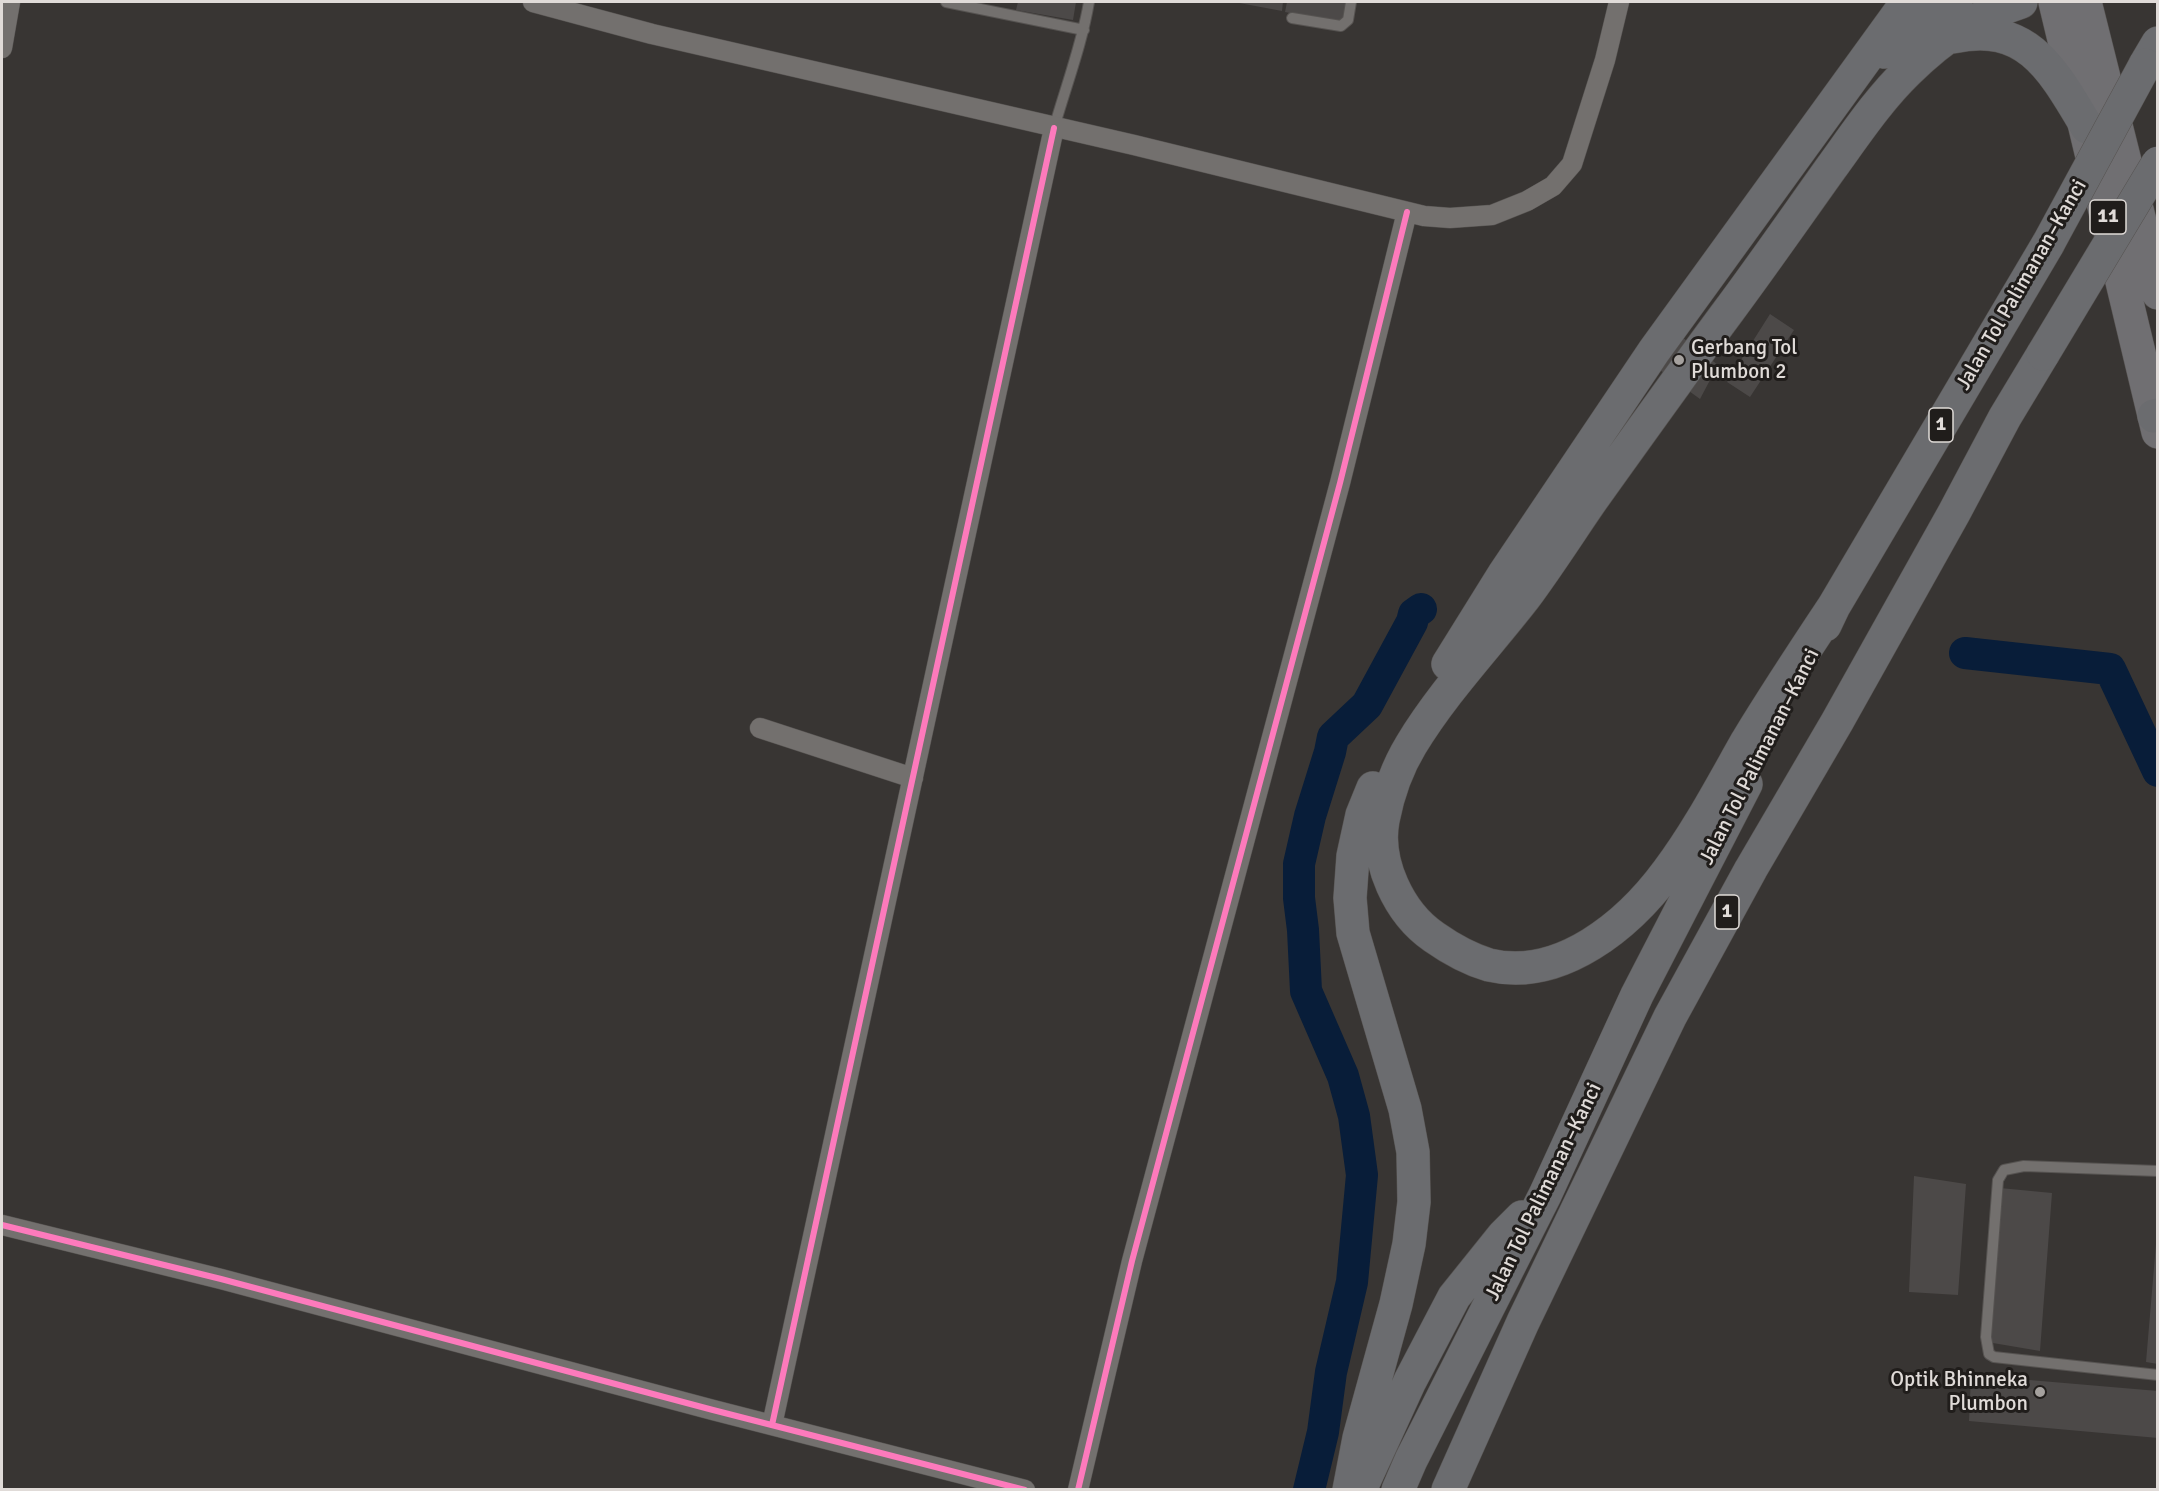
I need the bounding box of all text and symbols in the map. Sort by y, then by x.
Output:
street label: Jalan Tol Palimanan–Kanci [1951,175,2093,395]
road number: 11 [2090,200,2126,234]
place label: Gerbang Tol Plumbon 2 [1691,335,1797,385]
marker: Gerbang Tol Plumbon 2 [1672,353,1686,367]
road number: 1 [1929,408,1953,442]
street label: Jalan Tol Palimanan–Kanci [1695,645,1825,869]
road number: 1 [1715,895,1739,929]
street label: Jalan Tol Palimanan–Kanci [1480,1079,1608,1305]
place label: Optik Bhinneka Plumbon [1890,1367,2028,1417]
marker: Optik Bhinneka Plumbon [2033,1385,2047,1399]

